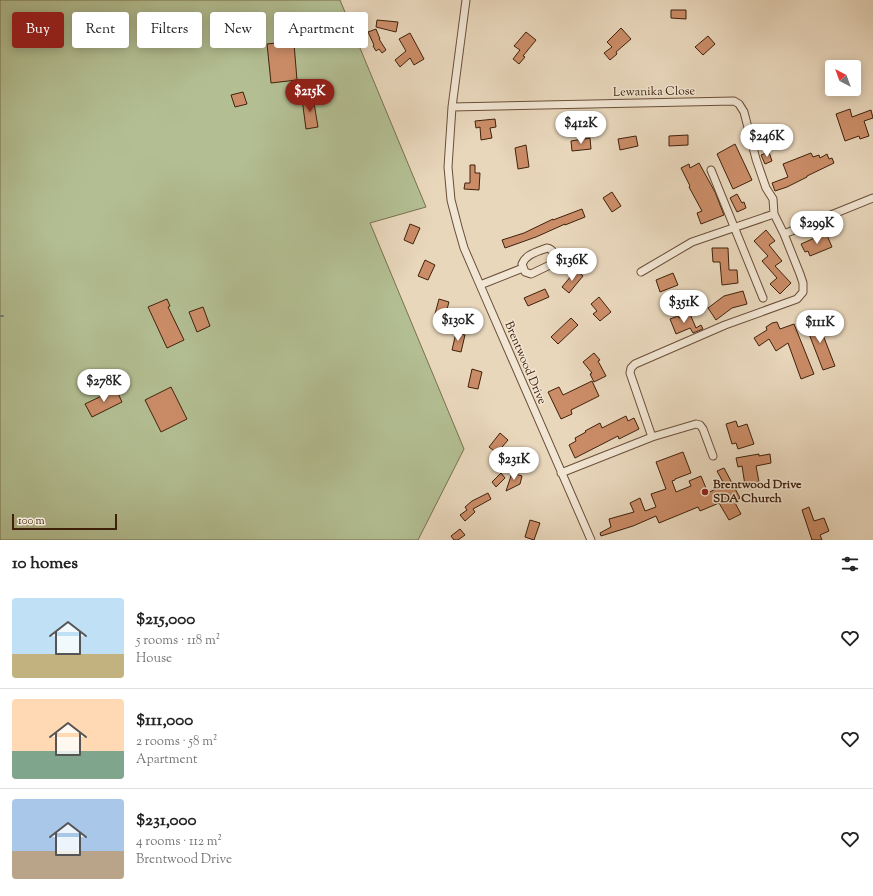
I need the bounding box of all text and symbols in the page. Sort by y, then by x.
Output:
chip: Buy [12,12,64,48]
chip: Rent [72,12,129,48]
chip: Filters [137,12,202,48]
chip: New [210,12,266,48]
chip: Apartment [274,12,368,48]
north arrow [825,60,861,96]
map controls [825,60,861,96]
pin: $215K [282,79,338,113]
street label: Lewanika Close [613,82,696,102]
text: $215K [294,83,326,101]
pin: $412K [553,111,609,145]
text: $412K [564,115,598,133]
pin: $246K [739,124,795,158]
text: $246K [749,128,785,146]
pin: $299K [789,211,845,245]
text: $299K [799,215,835,233]
pin: $136K [544,248,600,282]
text: $136K [556,252,588,270]
pin: $351K [656,290,712,324]
text: $351K [669,294,699,312]
pin: $130K [430,308,486,342]
pin: $111K [792,310,848,344]
text: $130K [442,312,474,330]
text: $111K [805,314,835,332]
street label: Brentwood Drive [499,319,551,408]
pin: $278K [76,369,132,403]
text: $278K [86,373,122,391]
pin: $231K [486,447,542,481]
text: $231K [498,451,530,469]
place label: Brentwood Drive SDA Church [712,476,802,508]
marker: Brentwood Drive SDA Church [700,487,710,497]
scale bar [12,512,117,531]
text: 100 m [18,513,45,529]
text: 10 homes [12,552,78,576]
icon: filters [839,553,861,575]
text: $215,000 [136,608,195,632]
icon: home [44,614,92,662]
icon: heart [839,627,861,649]
text: 5 rooms · 118 m² [136,632,220,650]
text: House [136,650,172,668]
text: $111,000 [136,709,193,733]
icon: home [44,715,92,763]
icon: heart [839,728,861,750]
text: 2 rooms · 58 m² [136,733,217,751]
text: Apartment [136,751,197,769]
text: $231,000 [136,809,196,833]
icon: home [44,815,92,863]
icon: heart [839,828,861,850]
text: 4 rooms · 112 m² [136,833,222,851]
text: Brentwood Drive [136,851,232,869]

